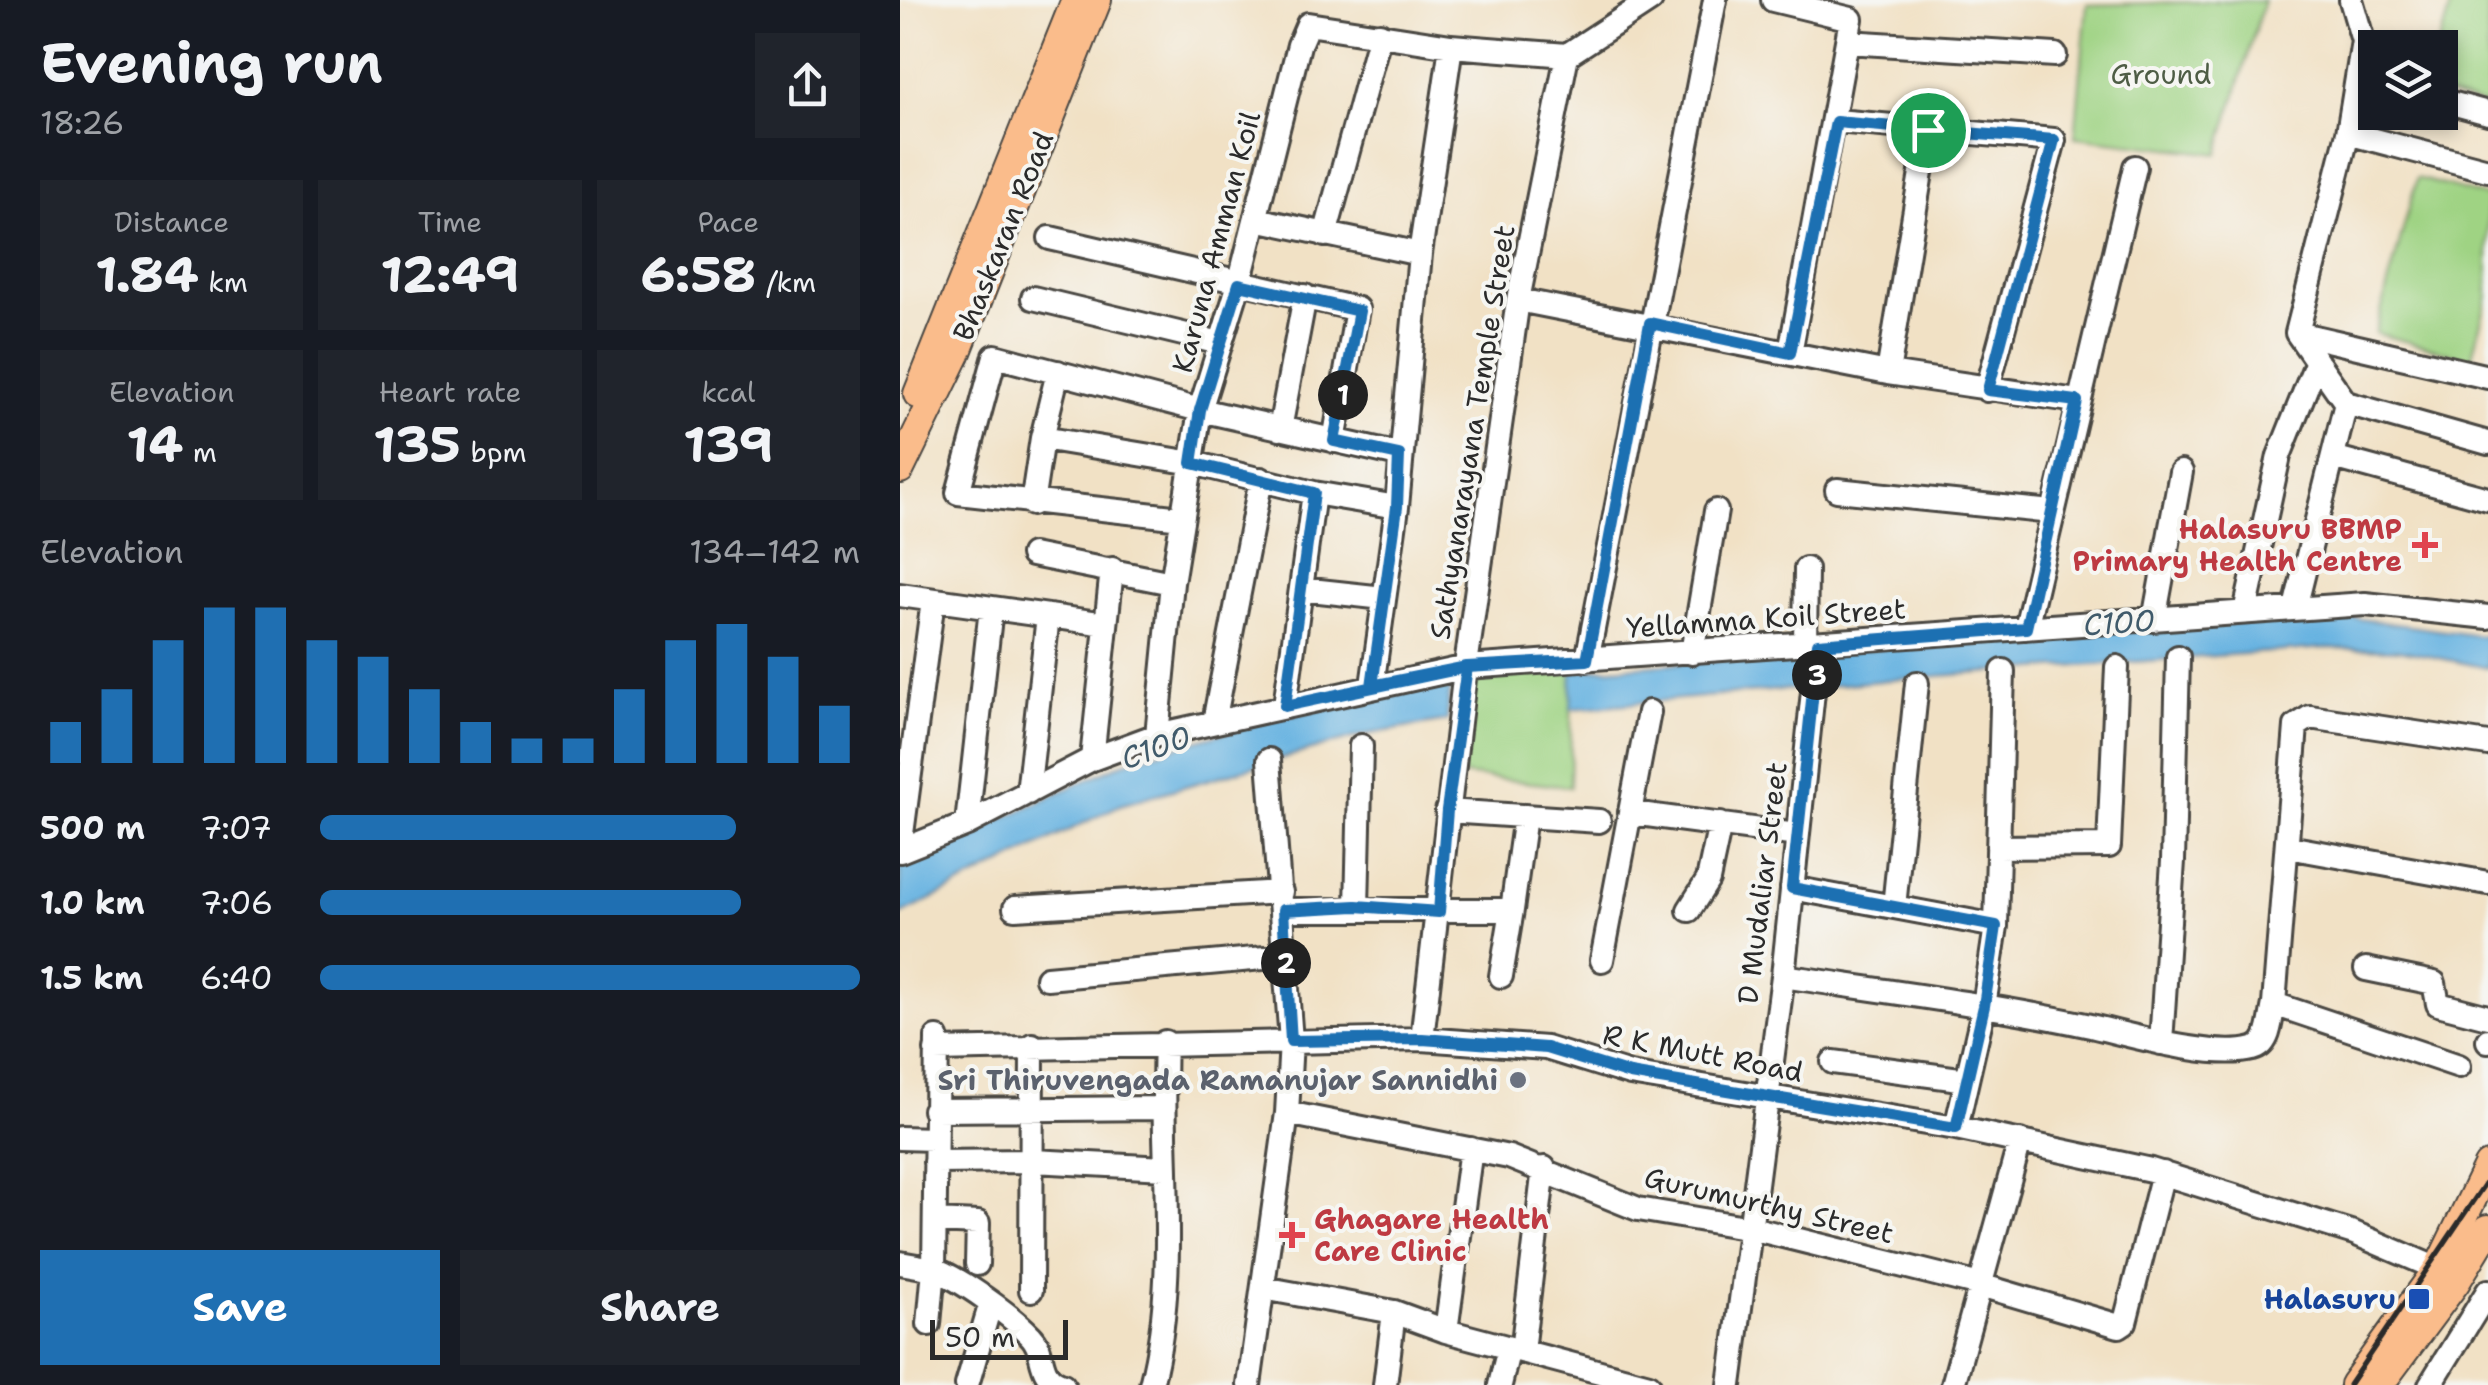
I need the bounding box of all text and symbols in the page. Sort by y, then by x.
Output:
text: Evening run [40,26,383,100]
map controls [2358,30,2458,130]
button: layers [2358,30,2458,130]
button: share [755,33,860,138]
park label: Ground [2111,55,2211,93]
pin [1886,88,1971,173]
text: 18:26 [40,101,125,144]
icon: arrive [1901,103,1956,158]
street label: Karuna Amman Koil [1163,107,1269,377]
street label: Bhaskaran Road [944,126,1062,346]
text: Distance [114,203,229,241]
text: Time [418,203,482,241]
text: Pace [698,203,759,241]
street label: Sathyanarayana Temple Street [1420,222,1524,642]
text: 1.84 [95,241,199,308]
text: 12:49 [380,241,520,308]
text: 6:58 [640,241,757,308]
text: km [199,263,248,301]
text: /km [757,263,816,301]
pin: 1 [1318,370,1368,420]
text: Elevation [109,373,234,411]
text: Heart rate [379,373,521,411]
text: kcal [701,373,756,411]
text: 1 [1337,376,1349,414]
text: 14 [126,411,183,478]
text: 135 [373,411,461,478]
text: 139 [683,411,773,478]
text: m [183,433,217,471]
text: bpm [461,433,527,471]
place label: Halasuru BBMP Primary Health Centre [2072,510,2402,580]
text: Elevation [40,530,183,573]
text: 134–142 m [689,530,860,573]
marker: Halasuru BBMP Primary Health Centre [2412,532,2438,558]
street label: Yellamma Koil Street [1625,589,1907,647]
water label: C100 [2082,600,2156,645]
pin: 3 [1792,650,1842,700]
text: 3 [1807,656,1827,694]
water label: C100 [1115,716,1197,779]
street label: D Mudaliar Street [1728,760,1796,1006]
text: 500 m [40,806,145,849]
text: 7:07 [200,806,272,849]
text: 1.0 km [40,881,145,924]
text: 7:06 [200,881,273,924]
pin: 2 [1261,938,1311,988]
text: 2 [1276,944,1296,982]
text: 1.5 km [40,956,143,999]
text: 6:40 [200,956,273,999]
street label: R K Mutt Road [1600,1015,1806,1091]
place label: Sri Thiruvengada Ramanujar Sannidhi [938,1061,1498,1099]
marker: Sri Thiruvengada Ramanujar Sannidhi [1507,1069,1529,1091]
street label: Gurumurthy Street [1641,1158,1897,1252]
place label: Ghagare Health Care Clinic [1314,1200,1549,1270]
marker: Ghagare Health Care Clinic [1279,1222,1305,1248]
button: Save [40,1250,440,1365]
button: Share [460,1250,860,1365]
place label: Halasuru [2264,1280,2396,1318]
marker: Halasuru [2406,1286,2432,1312]
scale bar [930,1315,1068,1360]
text: 50 m [945,1318,1015,1356]

